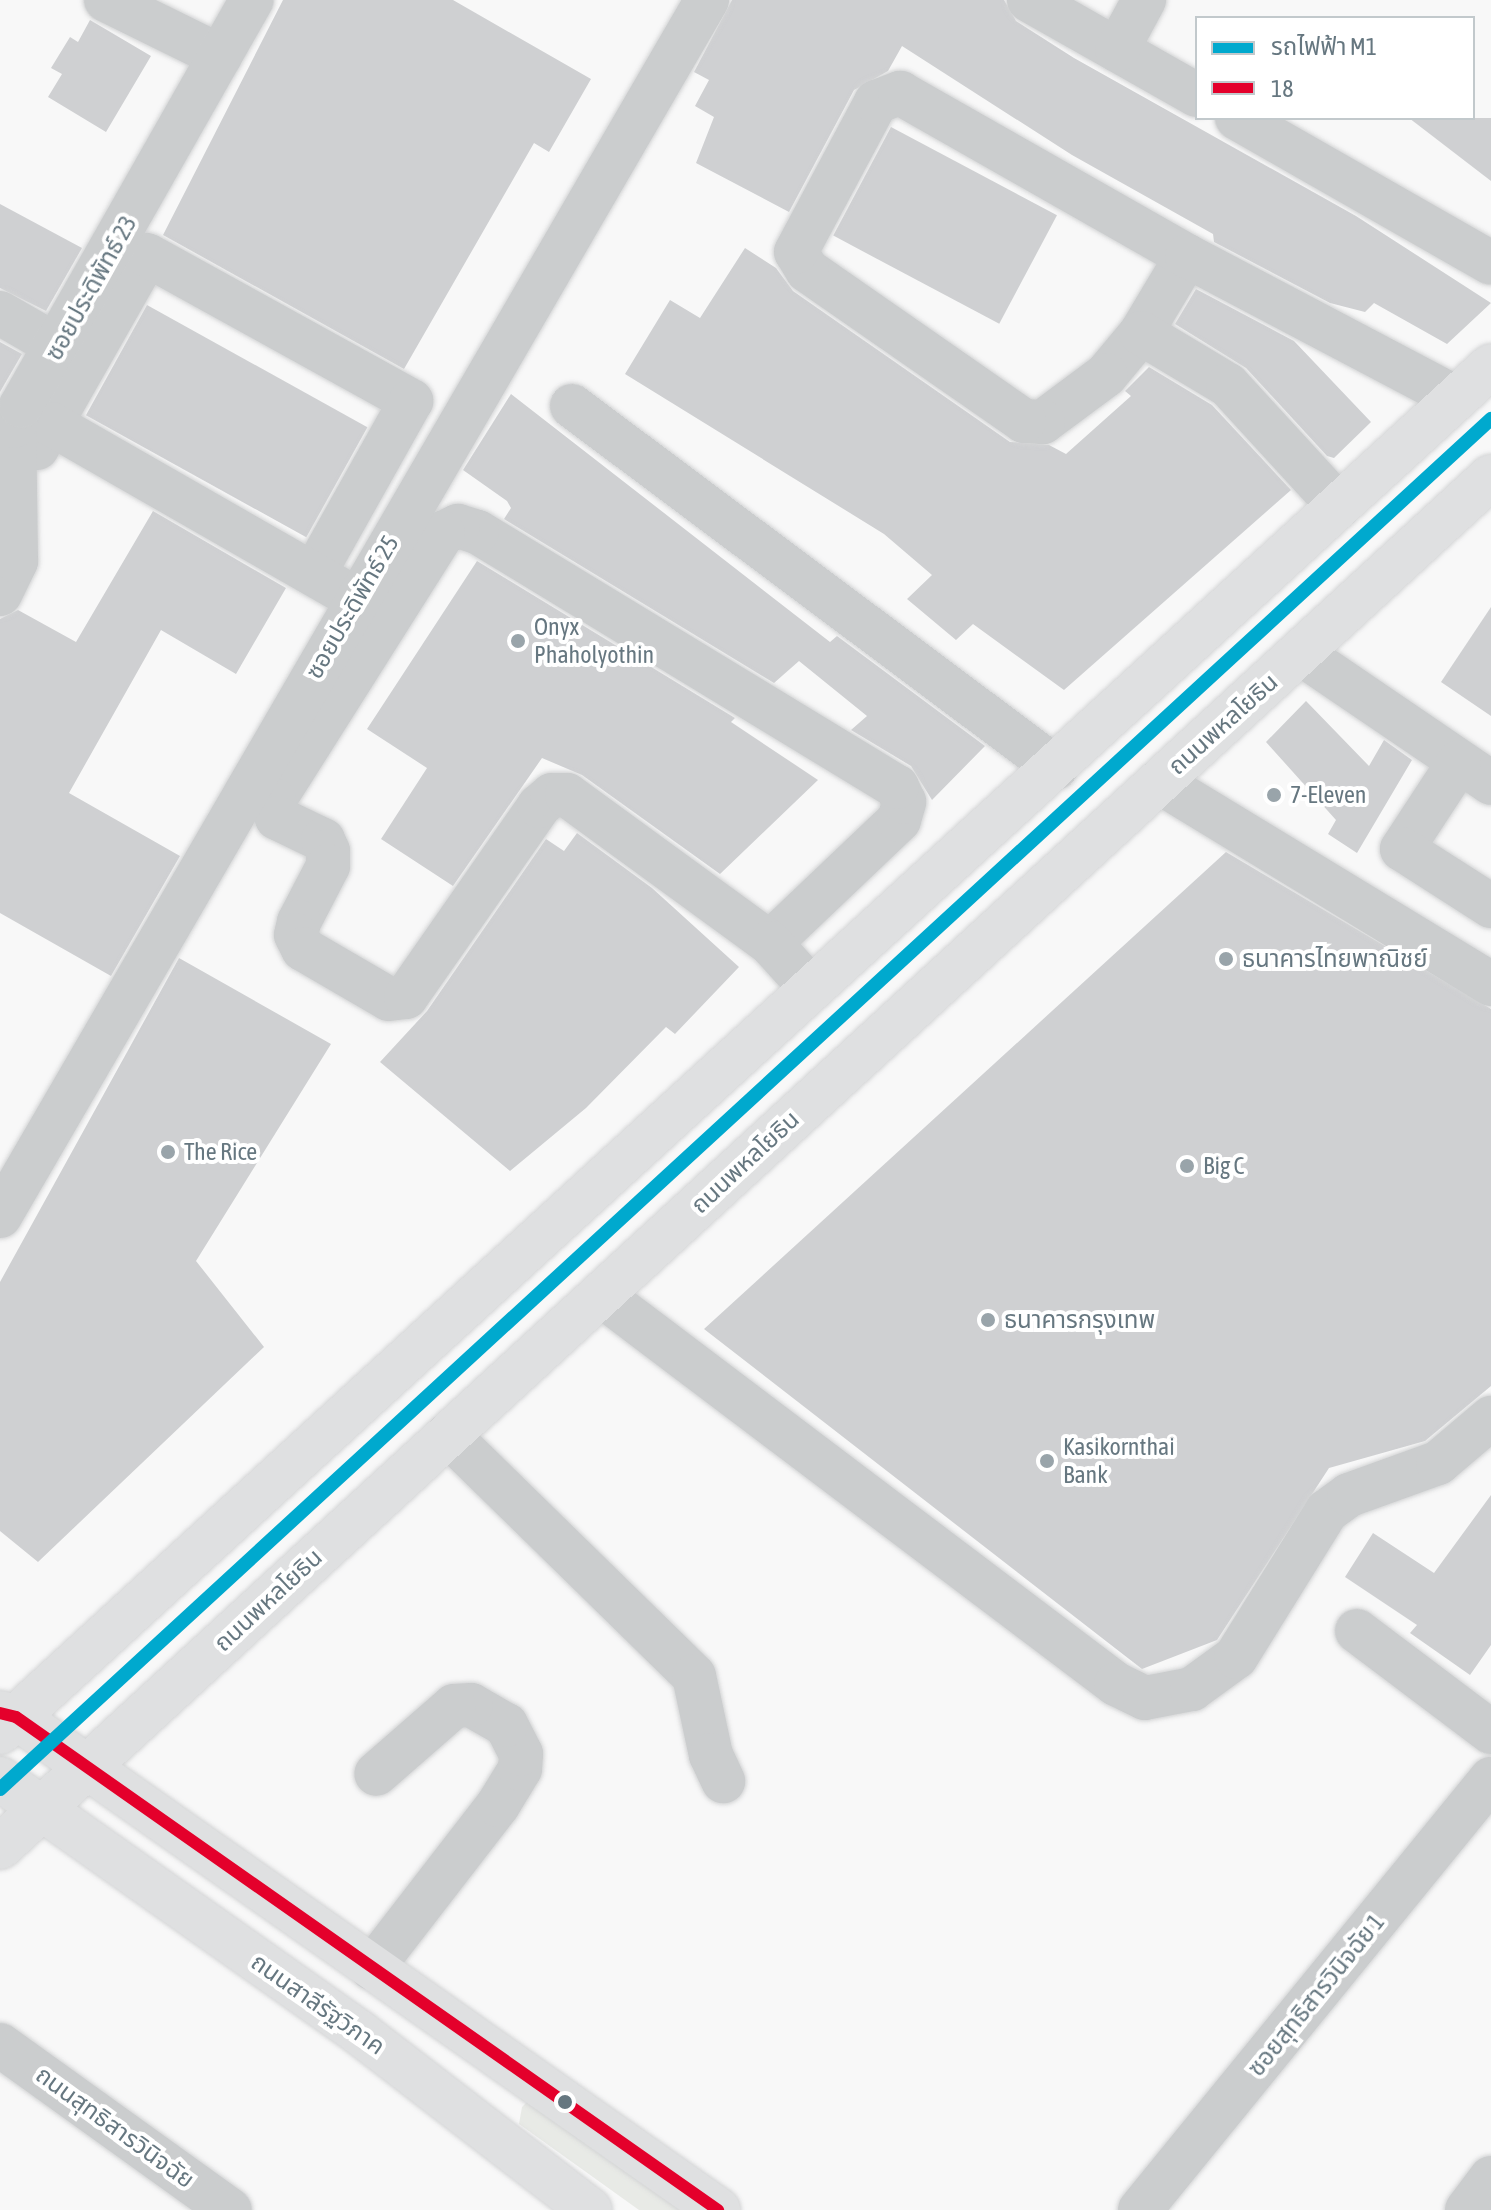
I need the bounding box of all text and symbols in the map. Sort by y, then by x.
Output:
legend [1195,16,1475,120]
text: รถไฟฟ้า M1 [1271,33,1377,60]
text: 18 [1271,75,1294,102]
street label: ซอยประดิพัทธ์ 23 [39,211,143,365]
street label: ซอยประดิพัทธ์ 25 [299,530,405,684]
place label: Onyx Phaholyothin [534,613,654,669]
marker: Onyx Phaholyothin [509,632,527,650]
street label: ถนนพหลโยธิน [1162,667,1284,781]
place label: 7-Eleven [1290,781,1366,809]
marker: 7-Eleven [1265,786,1283,804]
place label: ธนาคารไทยพาณิชย์ [1242,945,1428,973]
marker: ธนาคารไทยพาณิชย์ [1217,950,1235,968]
street label: ถนนพหลโยธิน [685,1105,805,1219]
place label: The Rice [184,1138,257,1166]
marker: The Rice [159,1143,177,1161]
place label: Big C [1203,1152,1244,1180]
marker: Big C [1178,1157,1196,1175]
place label: ธนาคารกรุงเทพ [1004,1306,1155,1334]
marker: ธนาคารกรุงเทพ [979,1311,997,1329]
place label: Kasikornthai Bank [1063,1433,1175,1489]
marker: Kasikornthai Bank [1038,1452,1056,1470]
street label: ถนนพหลโยธิน [208,1543,328,1657]
street label: ซอยสุทธิสารวินิจฉัย 1 [1242,1908,1390,2082]
street label: ถนนสาลีรัฐวิภาค [246,1947,390,2061]
street label: ถนนสุทธิสารวินิจฉัย [30,2060,200,2194]
unlabelled marker [557,2094,573,2110]

